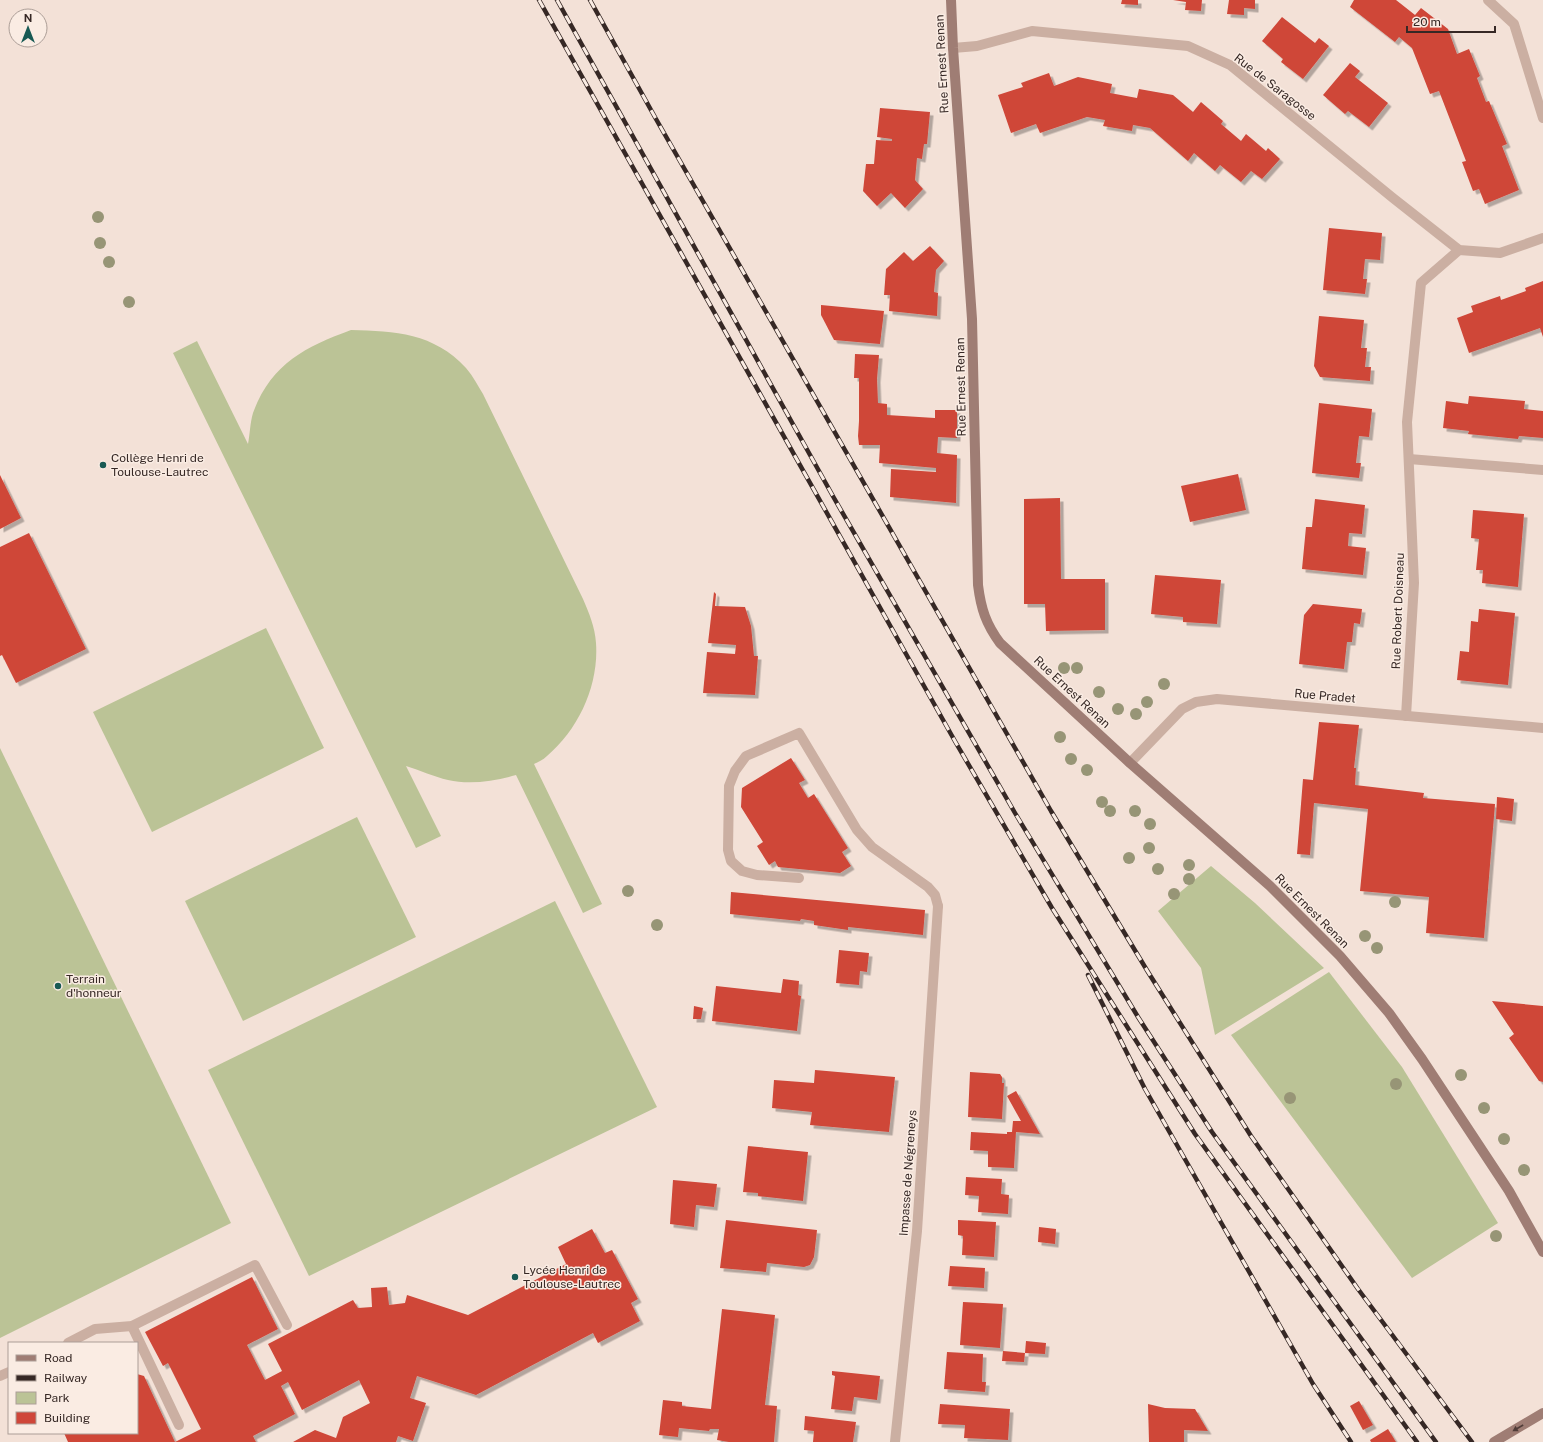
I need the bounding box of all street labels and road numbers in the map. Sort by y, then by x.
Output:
street label: Rue Ernest Renan [932,14,952,114]
street label: Rue de Saragosse [1231,51,1319,123]
street label: Rue Ernest Renan [953,337,969,437]
street label: Rue Robert Doisneau [1389,552,1407,670]
street label: Rue Ernest Renan [1031,653,1113,731]
street label: Rue Pradet [1294,686,1357,706]
street label: Rue Ernest Renan [1272,871,1352,951]
street label: Impasse de Négreneys [897,1109,919,1237]

